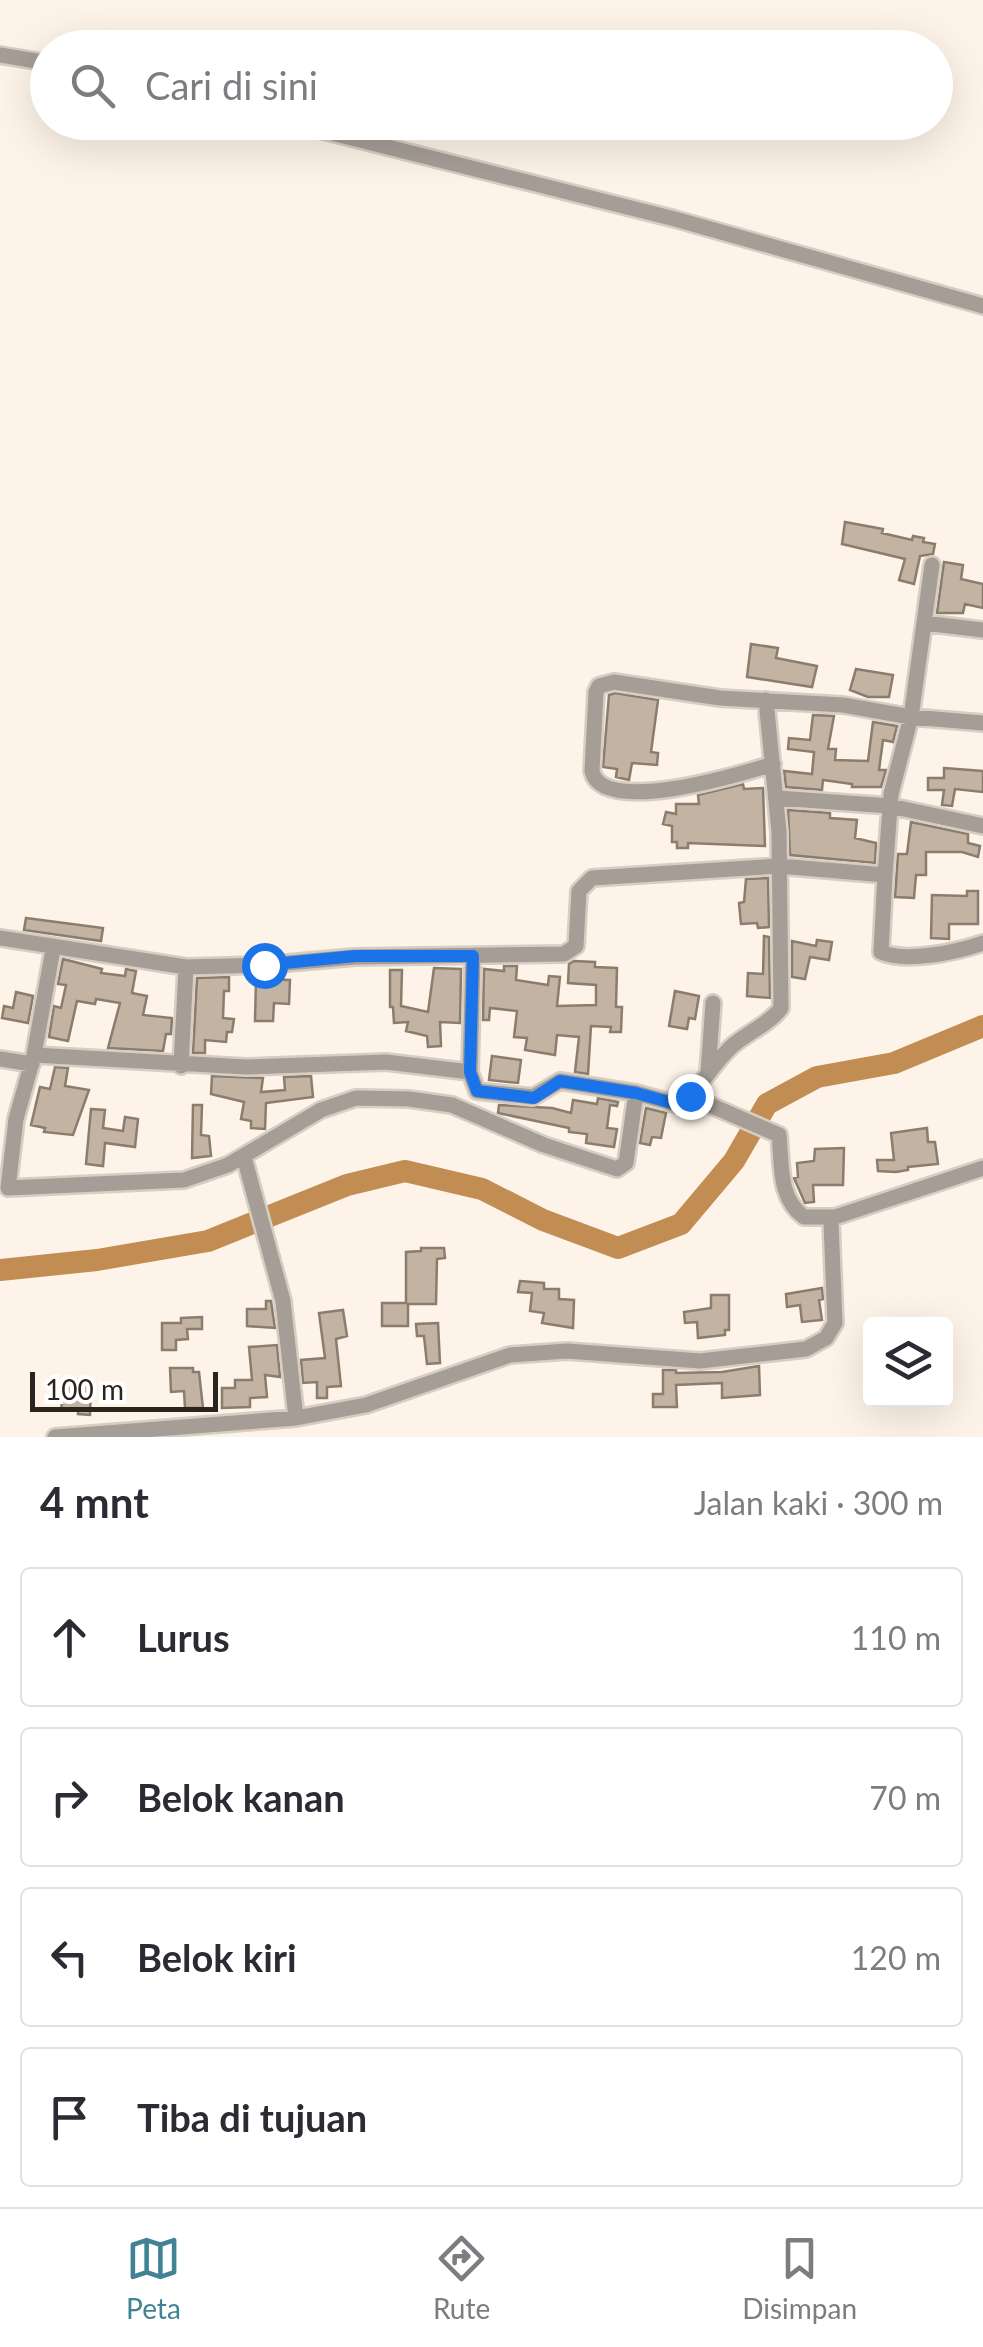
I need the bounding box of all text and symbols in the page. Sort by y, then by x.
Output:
search box [30,30,953,140]
icon: search [65,58,120,113]
text: Cari di sini [145,62,318,108]
route start [242,943,288,989]
route end [668,1074,714,1120]
map controls [863,1317,953,1407]
button: layers [863,1317,953,1407]
scale bar [30,1367,218,1412]
text: 100 m [45,1372,124,1406]
text: 4 mnt [40,1477,149,1527]
text: Jalan kaki · 300 m [694,1483,943,1522]
icon: ahead [42,1610,97,1665]
text: Lurus [137,1614,230,1660]
text: 110 m [851,1618,941,1657]
icon: right [42,1770,97,1825]
text: Belok kanan [137,1774,345,1820]
text: 70 m [869,1778,941,1817]
icon: left [42,1930,97,1985]
text: Belok kiri [137,1934,297,1980]
text: 120 m [851,1938,941,1977]
icon: arrive [42,2090,97,2145]
text: Tiba di tujuan [137,2094,367,2140]
tab: Peta [126,2231,181,2325]
tab: Rute [433,2231,490,2325]
tab: Disimpan [742,2231,857,2325]

